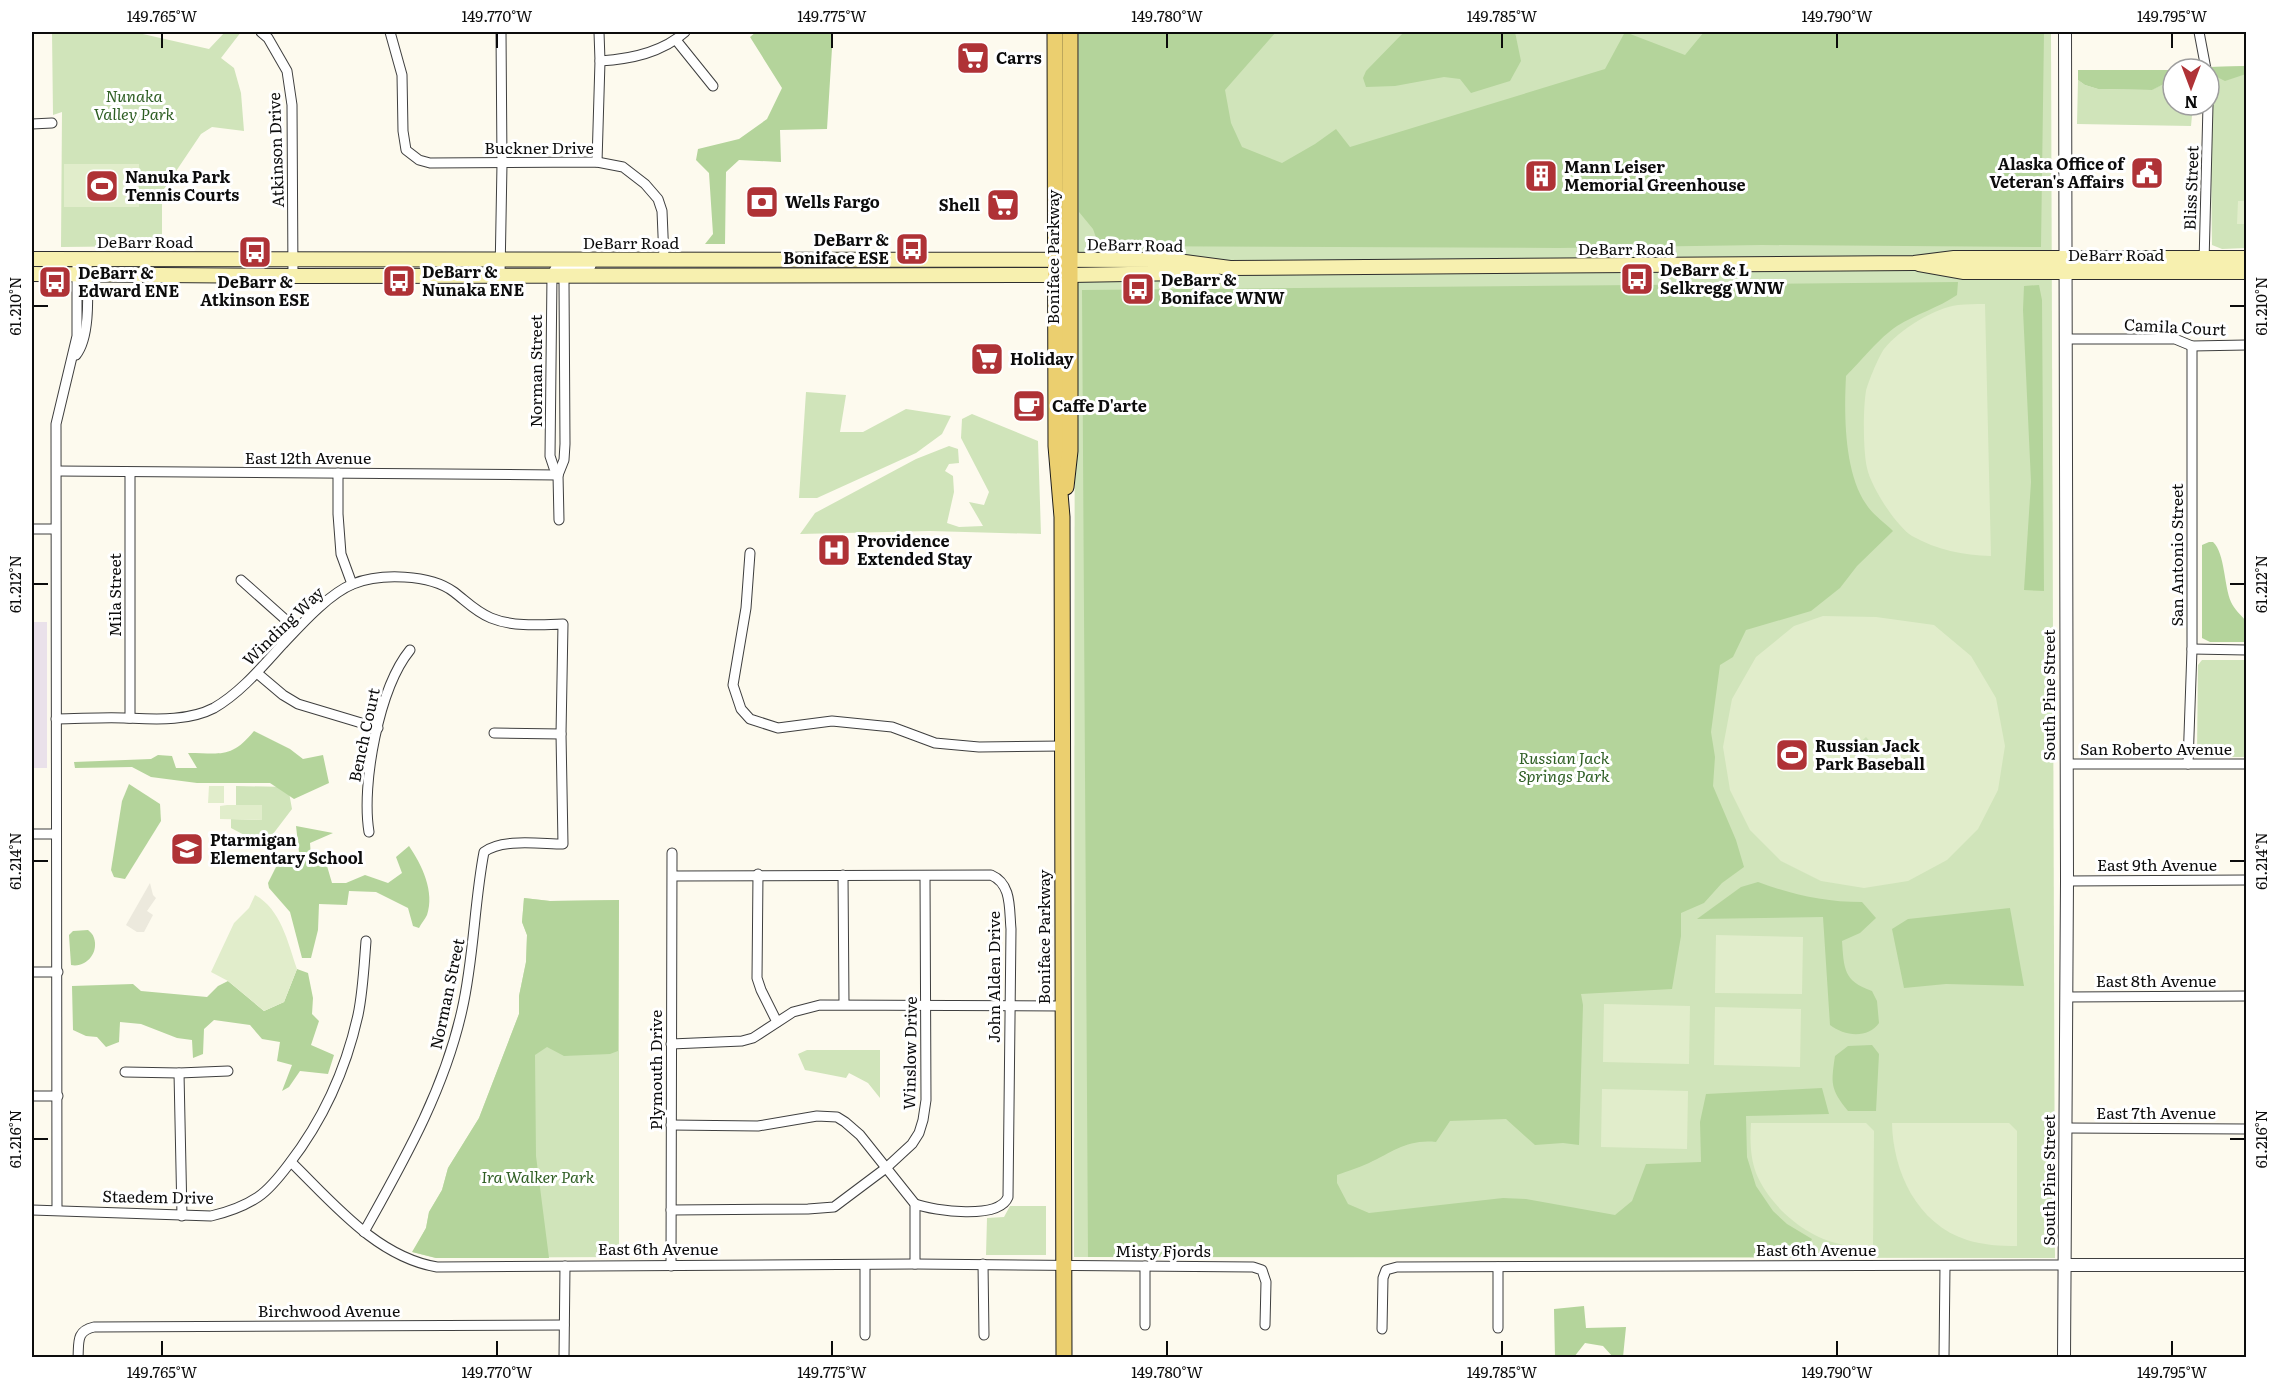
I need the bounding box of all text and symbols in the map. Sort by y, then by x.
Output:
text: 149.765°W [127,4,198,27]
text: 149.770°W [462,4,533,27]
text: 149.775°W [797,4,867,27]
text: 149.780°W [1131,4,1203,27]
text: 149.785°W [1467,4,1538,27]
text: 149.790°W [1801,4,1873,27]
text: 149.795°W [2137,4,2208,27]
supermarket icon: Carrs [955,40,991,76]
place label: Carrs [996,45,1042,69]
north arrow [2161,57,2221,117]
park label: Nunaka Valley Park [94,83,175,125]
text: N [2184,91,2198,115]
street label: Atkinson Drive [261,92,289,208]
street label: Buckner Drive [484,135,594,159]
street label: Bliss Street [2177,145,2203,231]
place label: Alaska Office of Veteran's Affairs [1989,151,2126,193]
place label: Mann Leiser Memorial Greenhouse [1564,154,1745,196]
public building icon: Alaska Office of Veteran's Affairs [2129,155,2165,191]
building icon: Mann Leiser Memorial Greenhouse [1523,158,1559,194]
place label: Nanuka Park Tennis Courts [125,164,239,206]
sports icon: Nanuka Park Tennis Courts [84,168,120,204]
bank icon: Wells Fargo [744,184,780,220]
supermarket icon: Shell [985,187,1021,223]
place label: Wells Fargo [785,189,880,213]
street label: Boniface Parkway [1040,189,1064,325]
place label: Shell [939,192,980,216]
place label: DeBarr & Boniface ESE [783,227,889,269]
street label: DeBarr Road [97,229,194,253]
street label: DeBarr Road [583,230,680,254]
bus stop icon: DeBarr & Boniface ESE [894,231,930,267]
street label: DeBarr Road [1086,231,1184,257]
bus stop icon: DeBarr & Atkinson ESE [237,234,273,270]
street label: DeBarr Road [1578,236,1675,260]
street label: DeBarr Road [2068,242,2165,266]
place label: DeBarr & L Selkregg WNW [1660,257,1785,299]
place label: DeBarr & Nunaka ENE [422,259,524,301]
place label: DeBarr & Edward ENE [78,260,179,302]
bus stop icon: DeBarr & L Selkregg WNW [1619,261,1655,297]
bus stop icon: DeBarr & Nunaka ENE [381,263,417,299]
bus stop icon: DeBarr & Edward ENE [37,264,73,300]
place label: DeBarr & Boniface WNW [1161,267,1285,309]
place label: DeBarr & Atkinson ESE [200,269,310,311]
bus stop icon: DeBarr & Boniface WNW [1120,271,1156,307]
text: 61.210°N [3,277,26,336]
text: 61.210°N [2249,277,2272,336]
street label: Camila Court [2123,311,2227,341]
street label: Norman Street [523,314,547,427]
supermarket icon: Holiday [969,341,1005,377]
place label: Holiday [1010,346,1074,370]
cafe icon: Caffe D'arte [1011,388,1047,424]
place label: Caffe D'arte [1052,393,1147,417]
street label: East 12th Avenue [245,445,371,469]
street label: San Antonio Street [2164,483,2188,627]
place label: Providence Extended Stay [857,528,972,570]
hospital icon: Providence Extended Stay [816,532,852,568]
street label: Mila Street [102,552,126,637]
text: 61.212°N [3,555,26,613]
text: 61.212°N [2249,555,2272,613]
street label: Winding Way [236,580,329,670]
street label: South Pine Street [2036,629,2060,761]
street label: Bench Court [341,685,385,784]
place label: Russian Jack Park Baseball [1815,733,1925,775]
street label: San Roberto Avenue [2080,736,2232,760]
sports icon: Russian Jack Park Baseball [1774,737,1810,773]
park label: Russian Jack Springs Park [1518,745,1610,787]
place label: Ptarmigan Elementary School [210,827,364,869]
school or university icon: Ptarmigan Elementary School [169,831,205,867]
text: 61.214°N [3,832,26,890]
text: 61.214°N [2249,832,2272,890]
street label: East 9th Avenue [2097,852,2217,876]
street label: Boniface Parkway [1031,869,1055,1005]
street label: John Alden Drive [981,911,1005,1043]
street label: Norman Street [423,936,470,1052]
street label: East 8th Avenue [2096,968,2216,992]
street label: Winslow Drive [896,996,922,1110]
street label: Plymouth Drive [643,1010,667,1130]
street label: East 7th Avenue [2096,1100,2216,1124]
text: 61.216°N [3,1110,26,1168]
text: 61.216°N [2249,1110,2272,1168]
street label: South Pine Street [2036,1114,2060,1246]
park label: Ira Walker Park [481,1164,595,1188]
street label: Staedem Drive [102,1183,214,1209]
street label: East 6th Avenue [598,1236,718,1260]
street label: East 6th Avenue [1756,1237,1876,1261]
street label: Misty Fjords [1115,1238,1211,1262]
street label: Birchwood Avenue [258,1298,400,1322]
text: 149.765°W [127,1360,198,1383]
text: 149.770°W [462,1360,533,1383]
text: 149.775°W [797,1360,867,1383]
text: 149.780°W [1131,1360,1203,1383]
text: 149.785°W [1467,1360,1538,1383]
text: 149.790°W [1801,1360,1873,1383]
text: 149.795°W [2137,1360,2208,1383]

